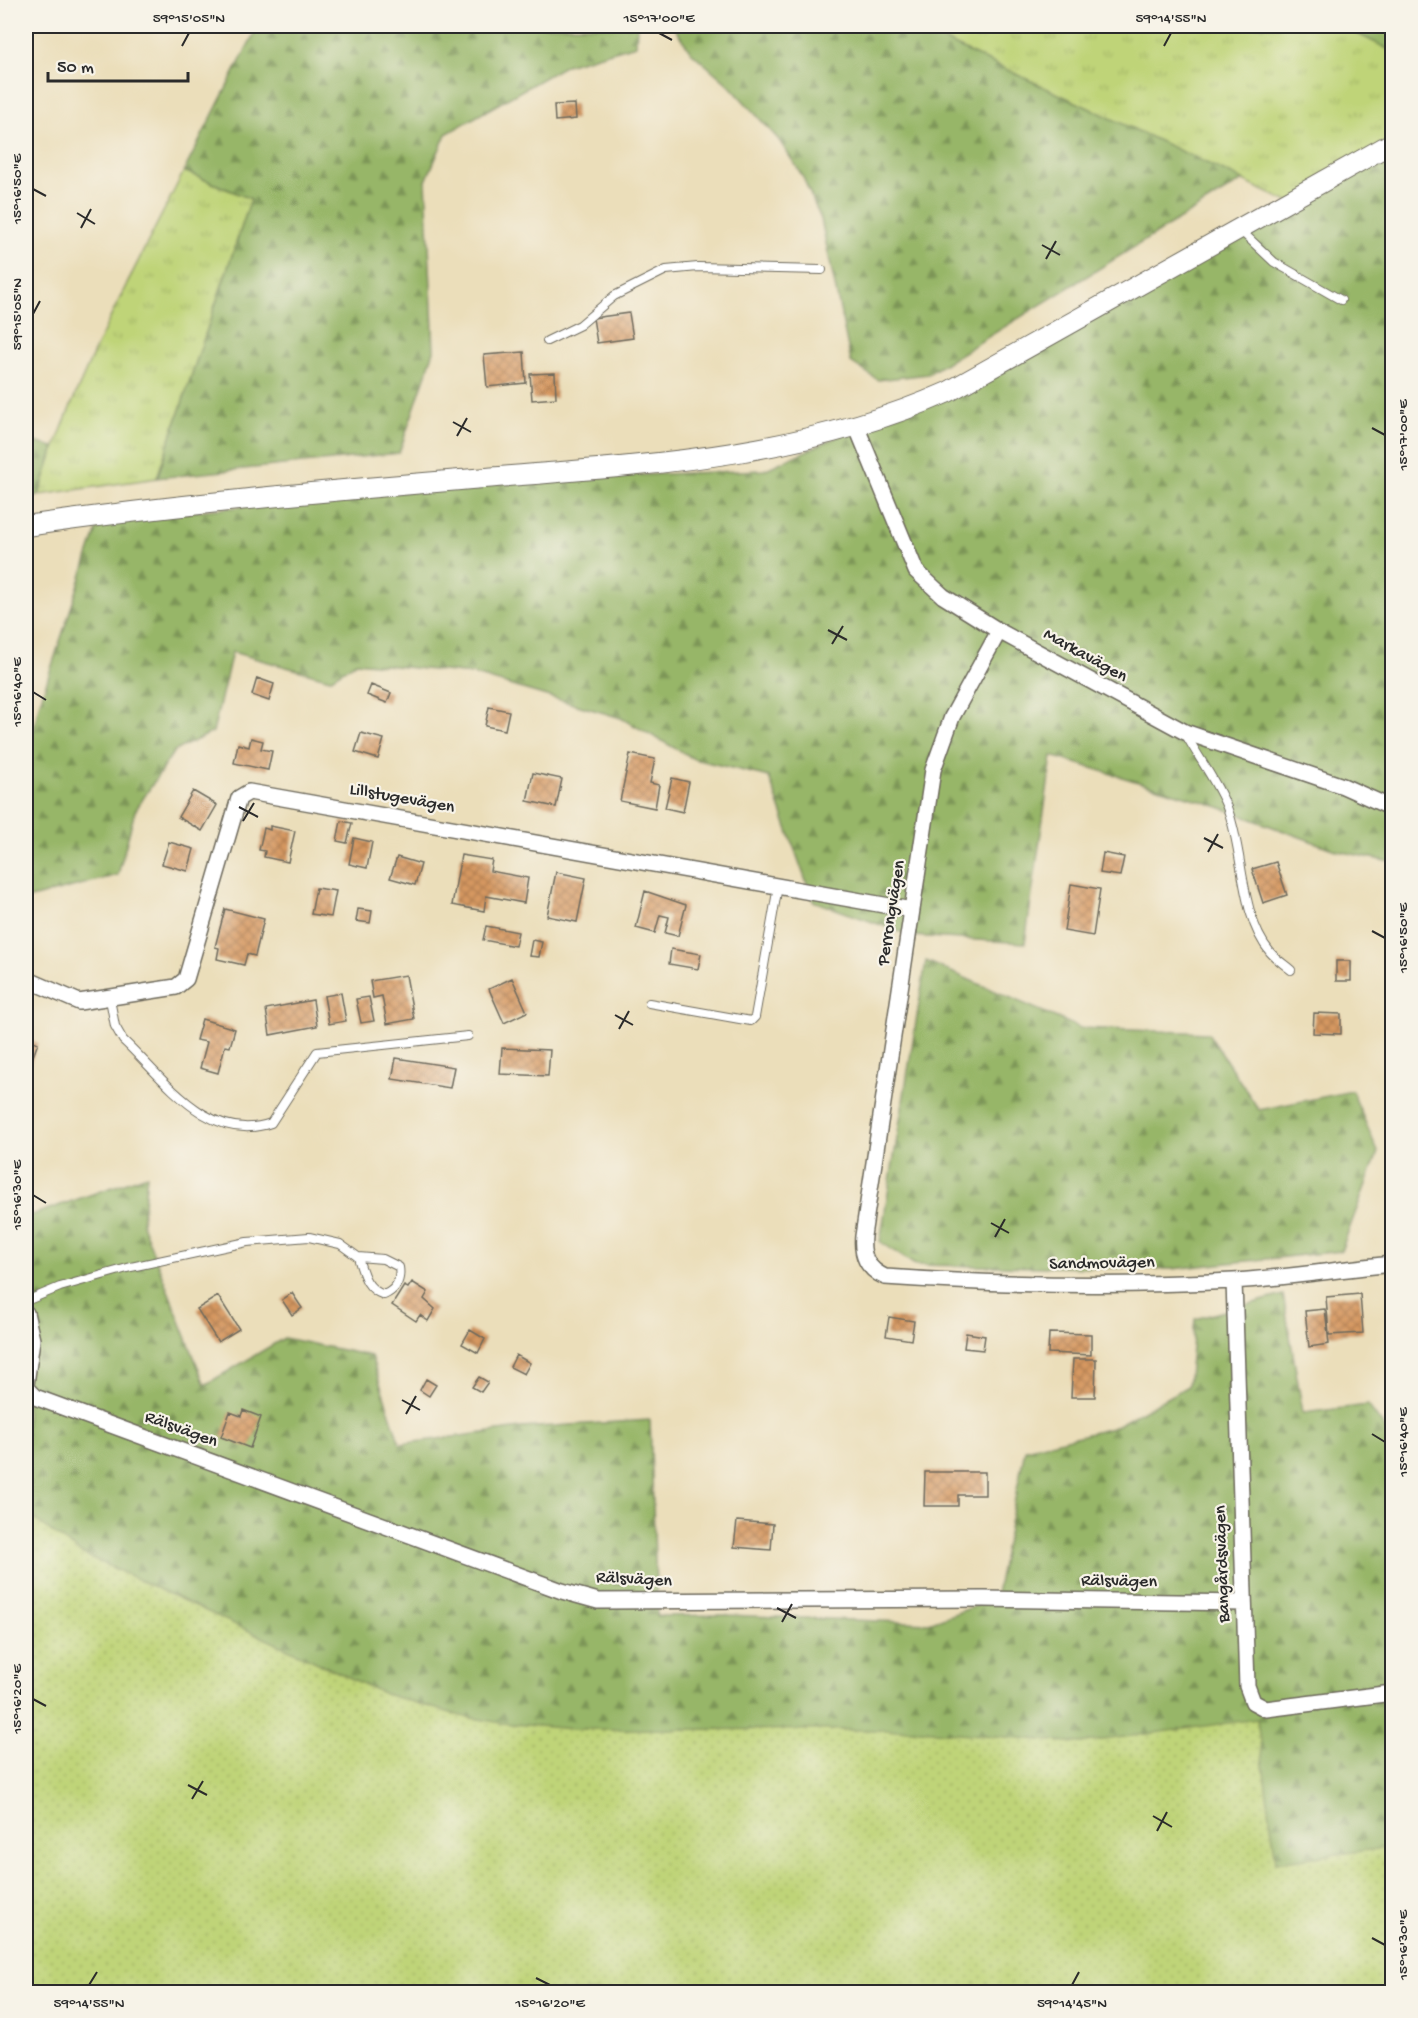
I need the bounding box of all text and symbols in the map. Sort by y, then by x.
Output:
text: 59°15'05"N [153,10,225,28]
text: 15°17'00"E [623,10,695,28]
text: 59°14'55"N [1136,10,1207,28]
scale bar [48,45,188,83]
text: 50 m [57,58,94,79]
text: 15°16'50"E [9,153,27,225]
text: 59°15'05"N [9,278,27,350]
text: 15°17'00"E [1395,399,1413,471]
street label: Markavägen [1039,624,1131,688]
text: 15°16'40"E [9,657,27,728]
street label: Lillstugevägen [348,779,457,819]
street label: Perrongvägen [873,859,911,968]
text: 15°16'50"E [1395,902,1413,974]
text: 15°16'30"E [9,1159,27,1231]
street label: Sandmovägen [1049,1253,1155,1275]
street label: Rälsvägen [142,1407,221,1453]
text: 15°16'40"E [1395,1407,1413,1478]
street label: Bangårdsvägen [1210,1504,1236,1624]
street label: Rälsvägen [595,1568,673,1592]
street label: Rälsvägen [1081,1571,1158,1593]
text: 15°16'20"E [9,1664,27,1735]
text: 15°16'30"E [1395,1909,1413,1981]
text: 59°14'55"N [54,1995,125,2013]
text: 15°16'20"E [514,1995,585,2013]
text: 59°14'45"N [1037,1995,1107,2013]

